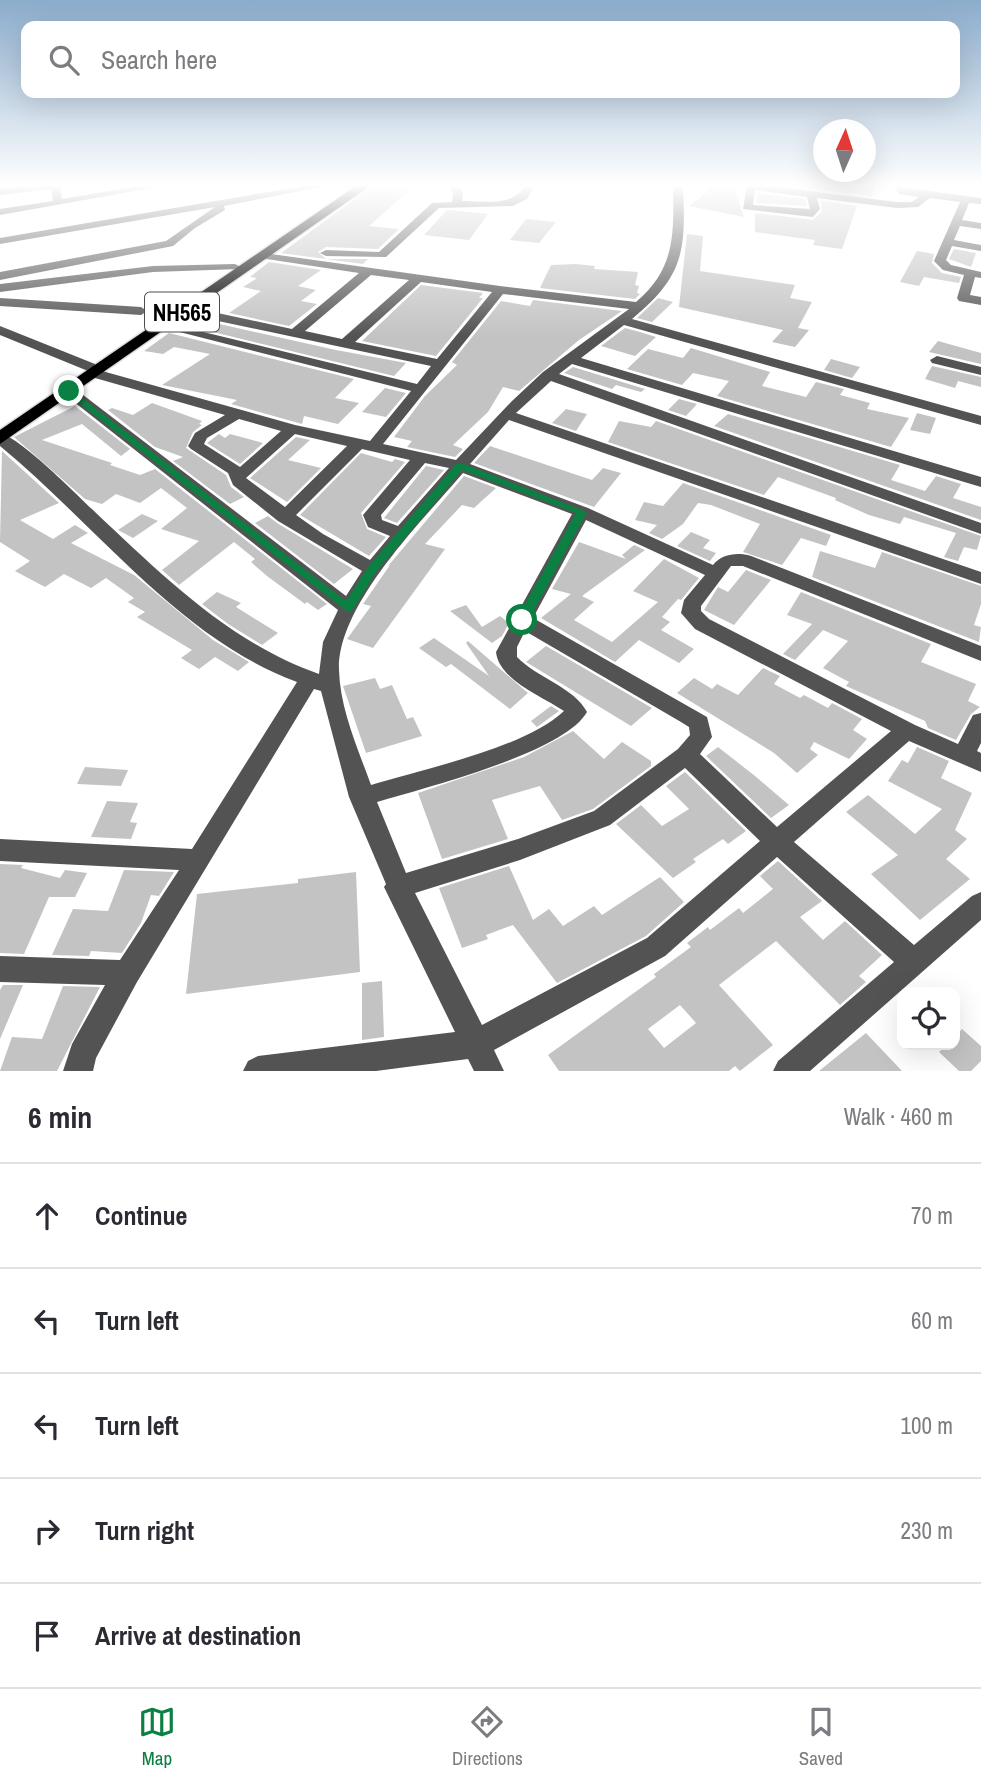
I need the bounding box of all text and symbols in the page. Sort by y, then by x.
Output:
search box [21,21,960,98]
icon: search [45,41,83,79]
text: Search here [101,42,217,77]
north arrow [813,119,876,182]
road number: NH565 [145,292,219,332]
route end [53,375,84,406]
route start [506,604,537,635]
map controls [897,987,960,1050]
button: locate [897,987,960,1050]
text: 6 min [28,1097,92,1137]
text: Walk · 460 m [844,1101,953,1132]
icon: ahead [28,1197,66,1235]
text: Continue [95,1198,187,1233]
text: 70 m [911,1200,953,1231]
icon: left [28,1302,66,1340]
text: Turn left [95,1303,179,1338]
text: 60 m [911,1305,953,1336]
icon: left [28,1407,66,1445]
text: Turn left [95,1408,179,1443]
text: 100 m [901,1410,953,1441]
icon: right [28,1512,66,1550]
text: Turn right [95,1513,194,1548]
text: 230 m [901,1515,953,1546]
icon: arrive [28,1617,66,1655]
text: Arrive at destination [95,1618,301,1653]
tab: Map [138,1703,176,1771]
tab: Directions [452,1703,523,1771]
tab: Saved [799,1703,843,1771]

